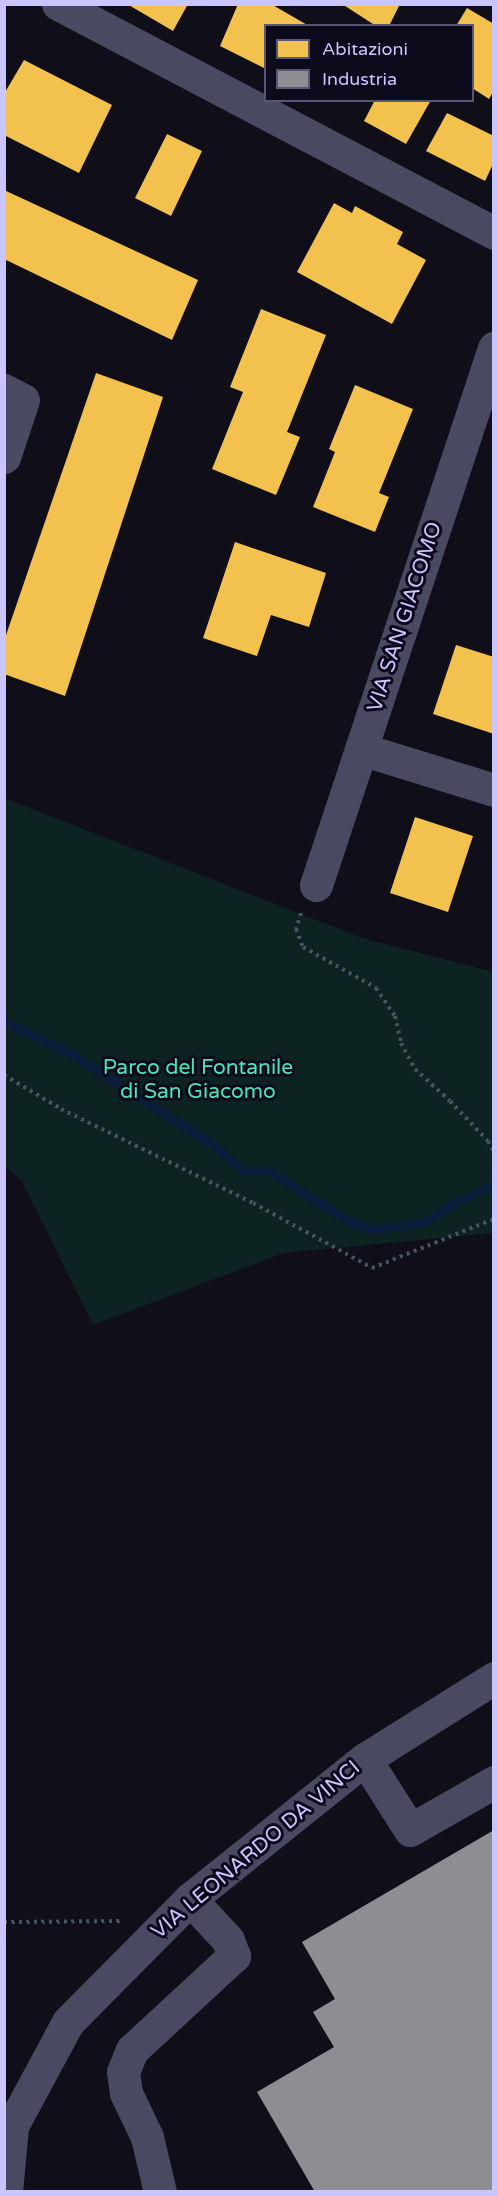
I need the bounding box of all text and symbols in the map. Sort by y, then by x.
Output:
legend [264,24,474,102]
text: Abitazioni [322,38,408,60]
text: Industria [322,68,397,90]
street label: VIA SAN GIACOMO [362,519,448,715]
park label: Parco del Fontanile di San Giacomo [103,1055,293,1105]
street label: VIA LEONARDO DA VINCI [147,1755,365,1945]

